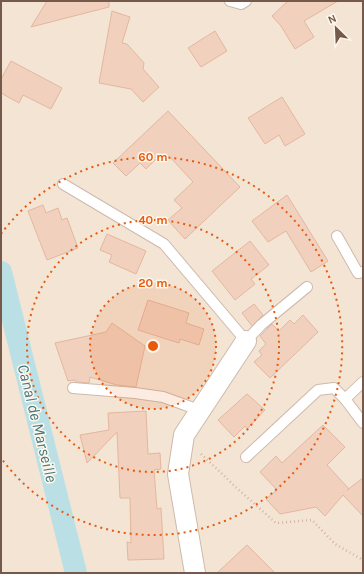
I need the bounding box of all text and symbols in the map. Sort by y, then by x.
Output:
north arrow [316,8,356,48]
text: N [326,12,338,27]
text: 60 m [138,150,168,164]
text: 40 m [138,213,168,227]
text: 20 m [138,276,168,290]
centre of rings [146,339,160,353]
water label: Canal de Marseille [14,362,62,485]

